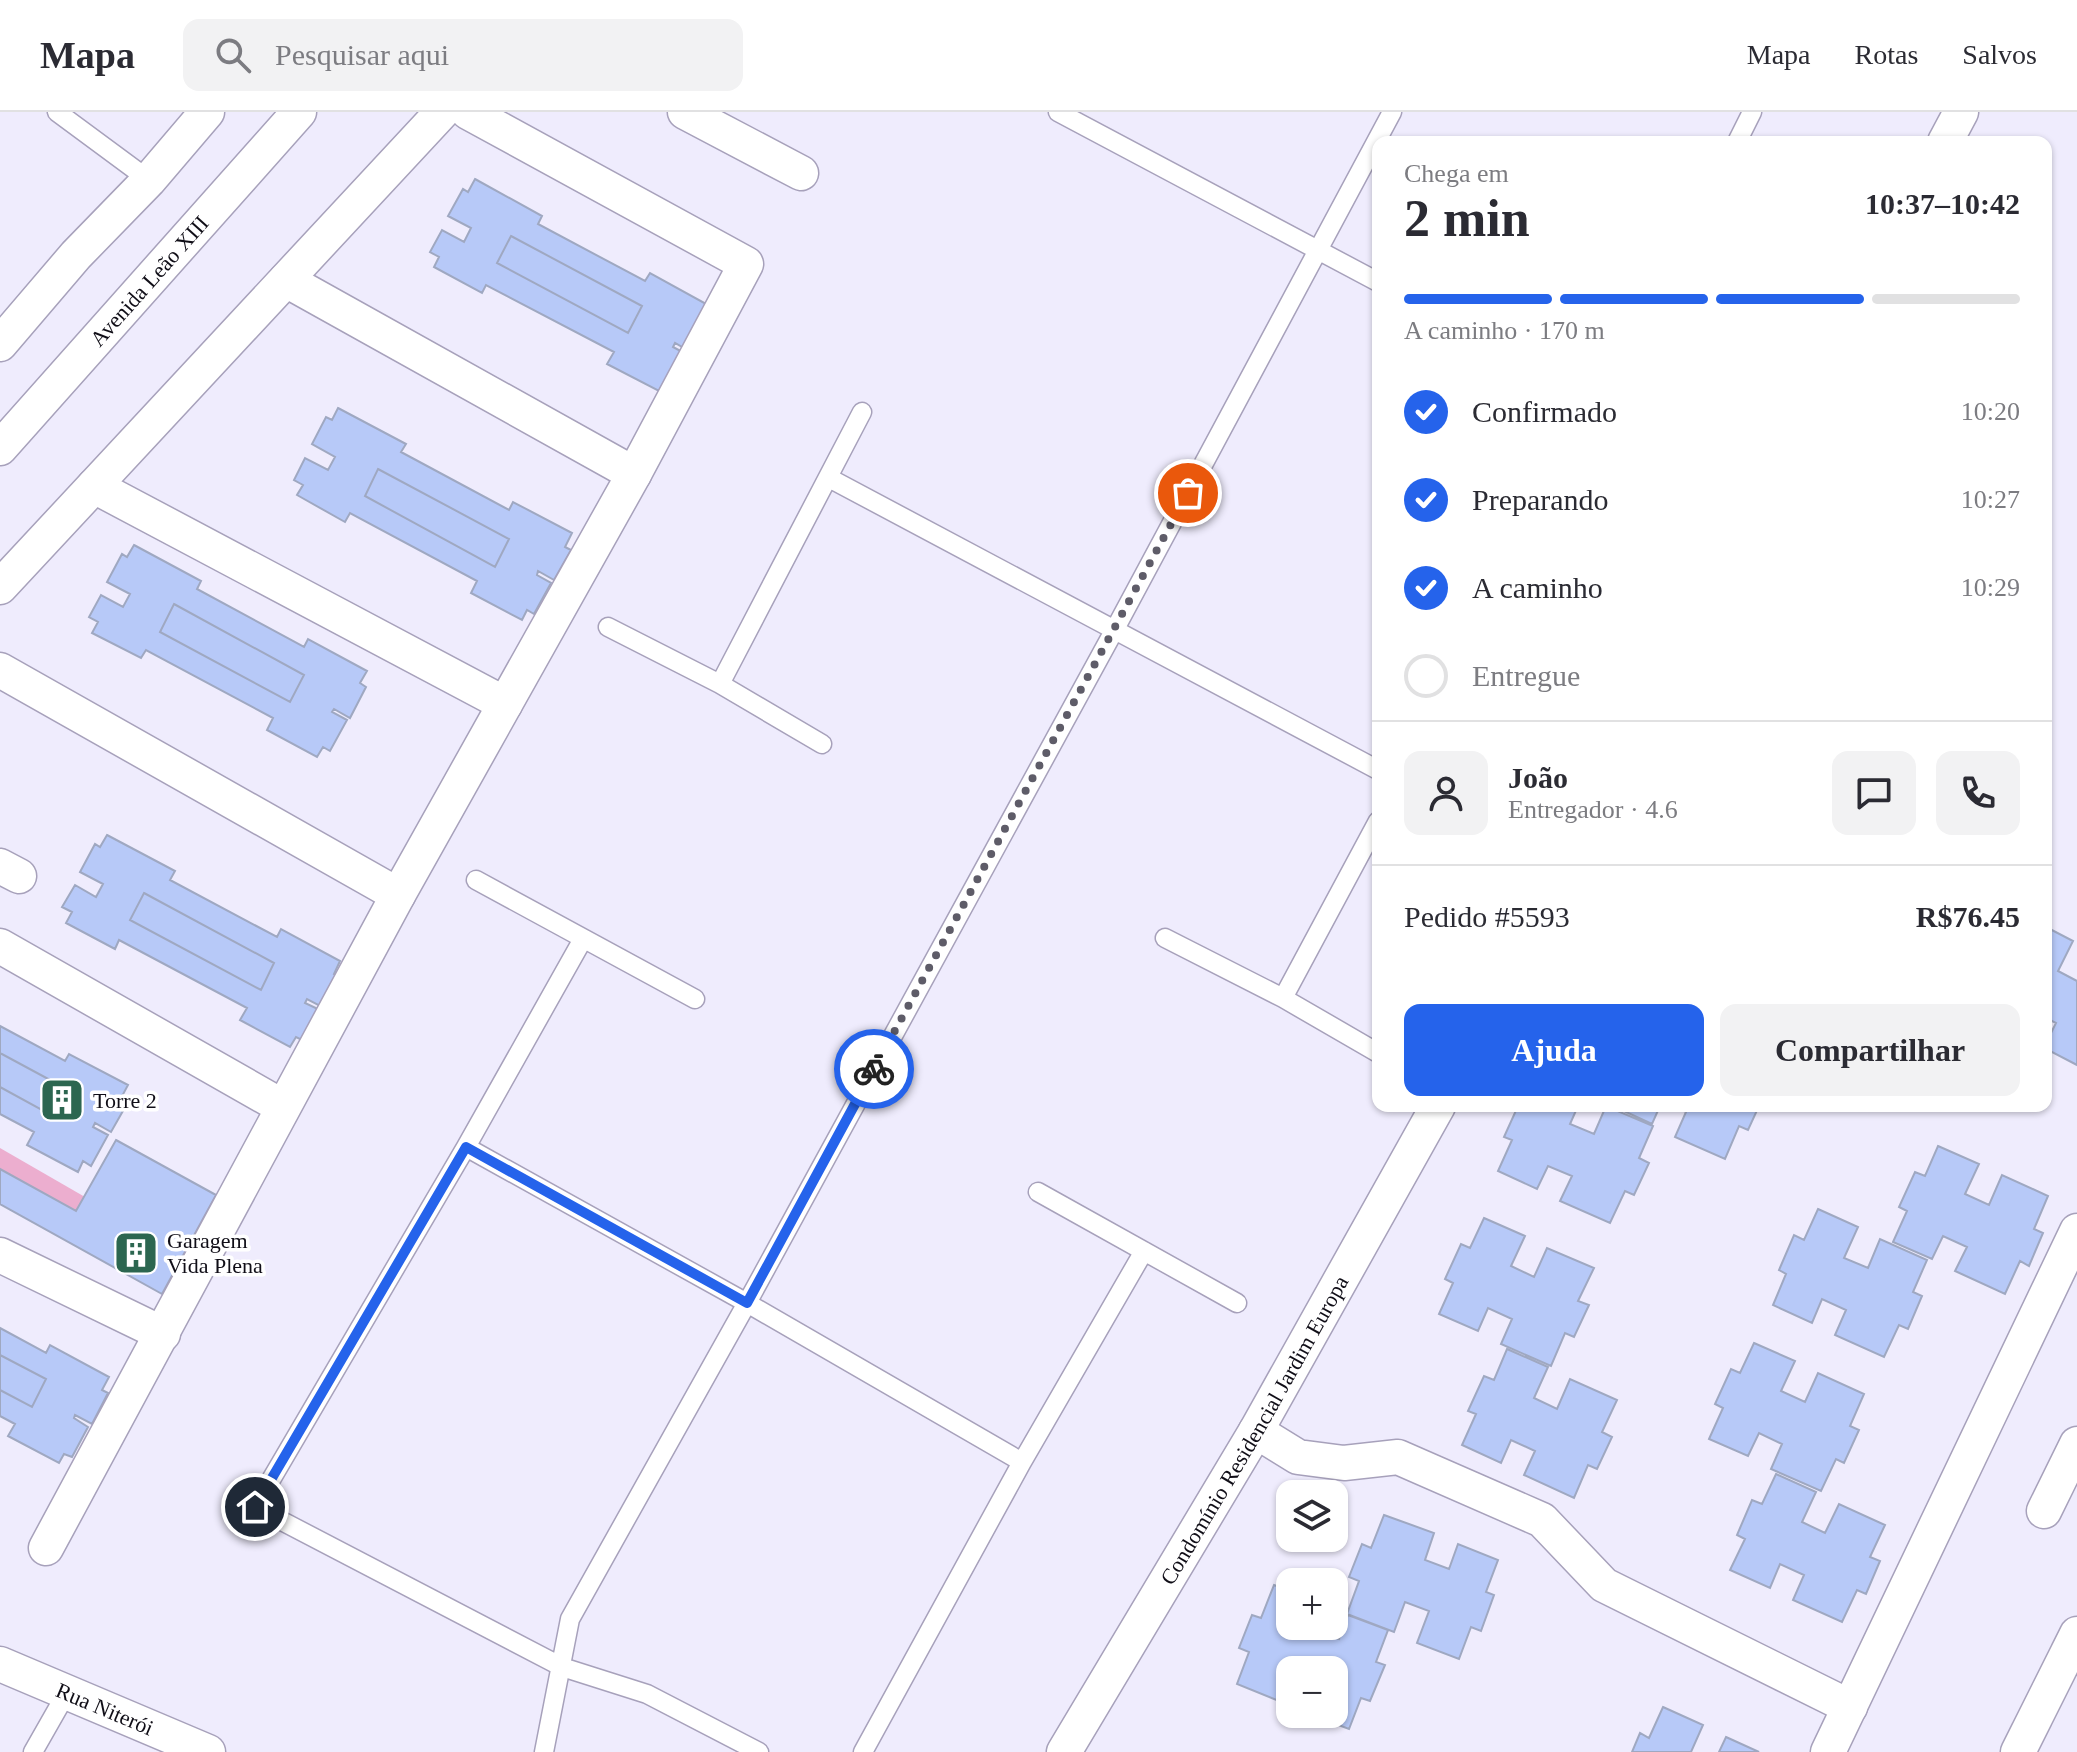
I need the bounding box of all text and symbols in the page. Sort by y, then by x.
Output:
search box [183,19,743,91]
icon: search [211,33,255,77]
text: Mapa [40,34,135,76]
text: Pesquisar aqui [275,38,449,71]
text: Mapa [1747,39,1811,70]
text: Rotas [1855,39,1918,70]
text: Salvos [1962,39,2037,70]
text: Chega em [1404,159,1509,188]
text: 10:37–10:42 [1865,187,2020,220]
text: 2 min [1404,190,1530,247]
street label: Avenida Leão XIII [85,211,214,351]
text: A caminho · 170 m [1404,316,1605,345]
icon: check [1404,390,1448,434]
text: Confirmado [1472,395,1617,428]
text: 10:20 [1961,397,2020,426]
pin [1154,459,1222,527]
icon: bag [1166,471,1210,515]
icon: check [1404,478,1448,522]
text: Preparando [1472,483,1609,516]
text: 10:27 [1961,485,2020,514]
icon: check [1404,566,1448,610]
text: A caminho [1472,571,1603,604]
text: 10:29 [1961,573,2020,602]
text: Entregue [1472,659,1580,692]
button: person [1404,751,1488,835]
button: chat [1832,751,1916,835]
button: phone [1936,751,2020,835]
text: João [1508,761,1568,794]
text: Entregador · 4.6 [1508,795,1678,824]
text: Pedido #5593 [1404,900,1570,933]
text: R$76.45 [1916,900,2020,933]
button: Ajuda [1404,1004,1704,1096]
button: Compartilhar [1720,1004,2020,1096]
courier [834,1029,914,1109]
icon: bike [852,1047,896,1091]
building icon: Torre 2 [38,1076,86,1124]
place label: Torre 2 [93,1088,157,1113]
place label: Garagem Vida Plena [167,1228,263,1278]
building icon: Garagem Vida Plena [112,1229,160,1277]
street label: Condomínio Residencial Jardim Europa [1155,1271,1354,1589]
pin [221,1473,289,1541]
map controls [1276,1480,1348,1728]
button: layers [1276,1480,1348,1552]
icon: home [233,1485,277,1529]
button: + [1276,1568,1348,1640]
button: − [1276,1656,1348,1728]
street label: Rua Niterói [52,1677,157,1741]

